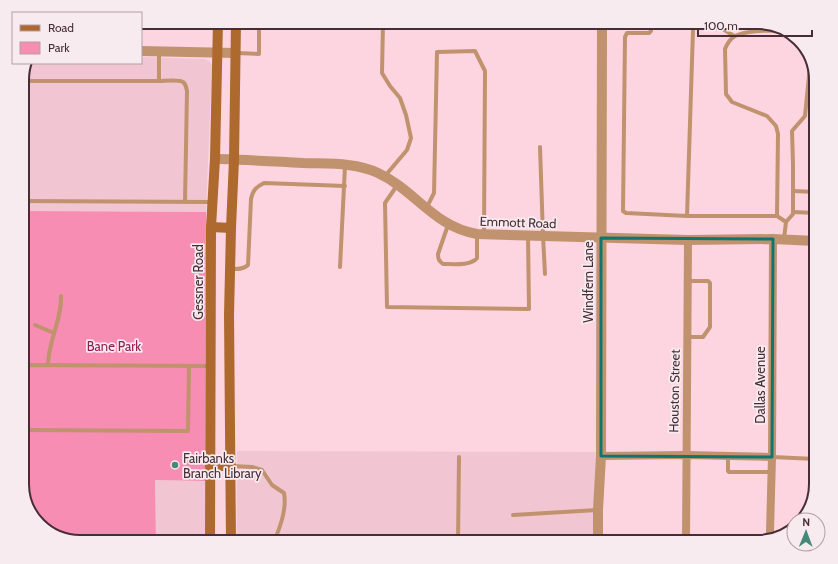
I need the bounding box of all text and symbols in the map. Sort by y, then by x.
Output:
legend [12,12,142,64]
scale bar [698,12,812,38]
text: 100 m [704,18,738,33]
text: Road [48,20,74,35]
text: Park [48,40,70,55]
street label: Emmott Road [479,213,557,231]
street label: Windfern Lane [580,241,596,323]
street label: Gessner Road [190,244,206,320]
park label: Bane Park [87,338,141,354]
street label: Dallas Avenue [752,346,768,424]
street label: Houston Street [665,349,683,433]
place label: Fairbanks Branch Library [183,450,262,481]
marker: Fairbanks Branch Library [170,460,180,470]
north arrow [786,512,826,552]
text: N [802,515,810,529]

